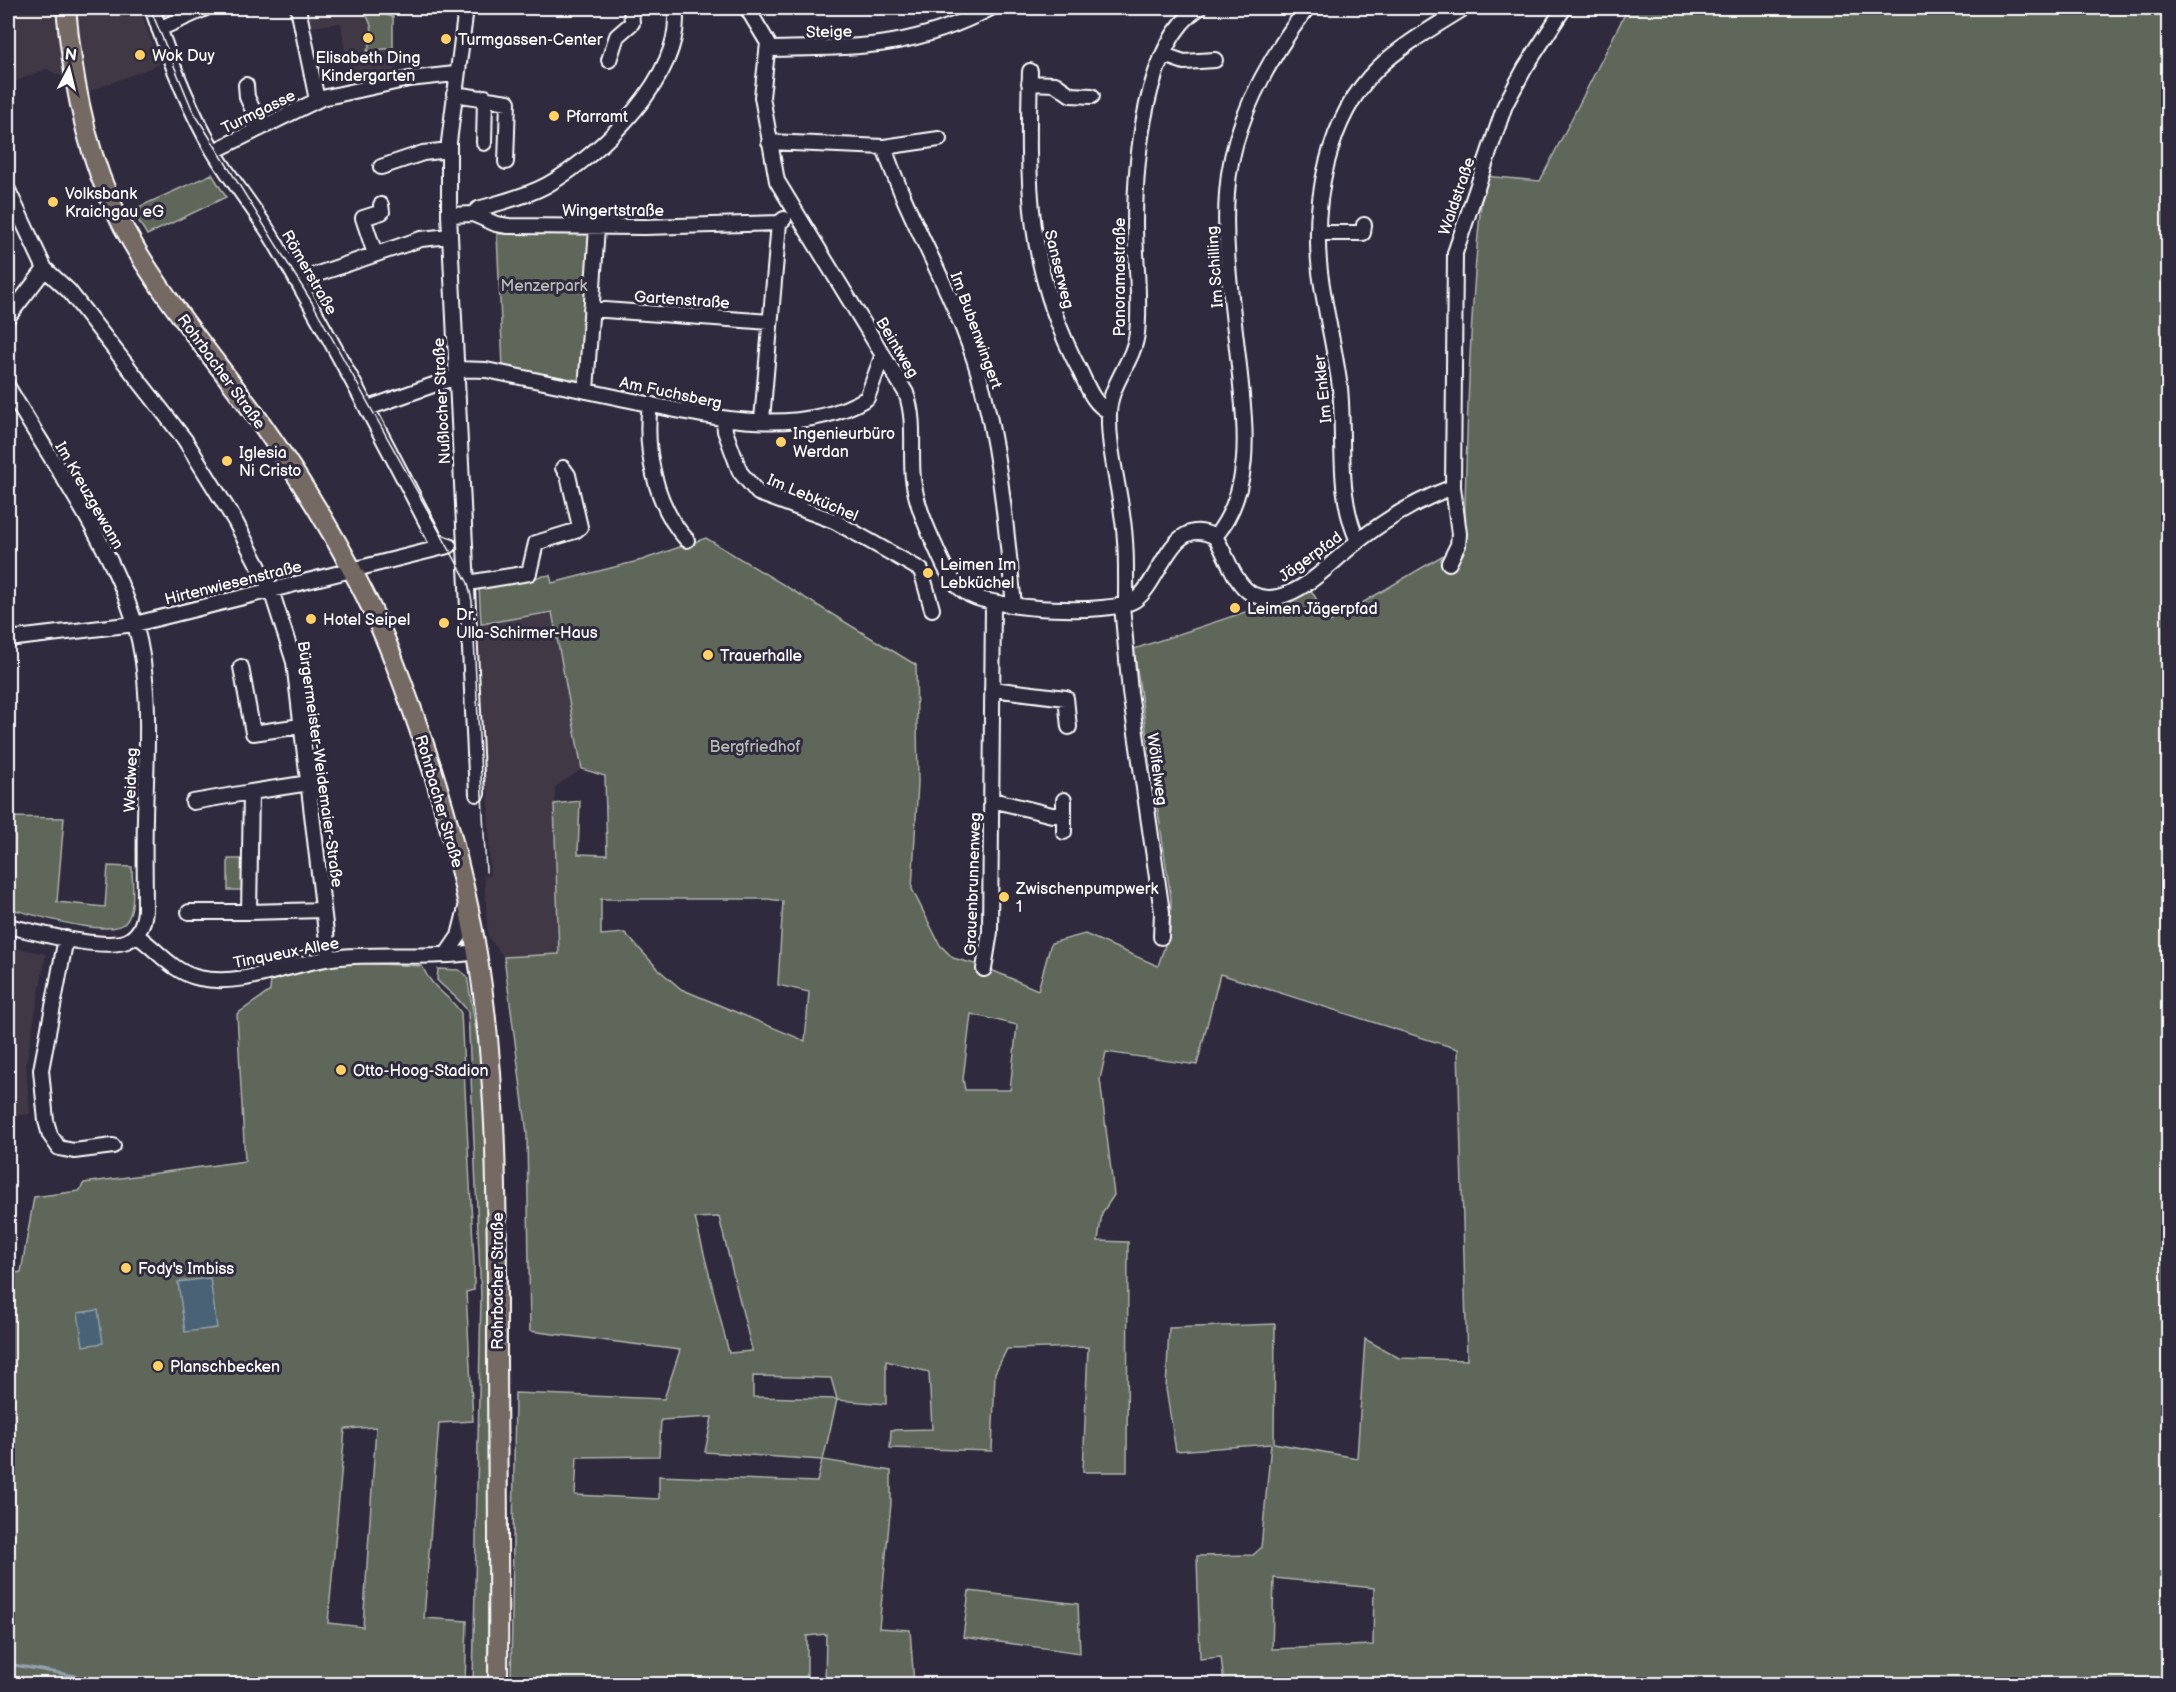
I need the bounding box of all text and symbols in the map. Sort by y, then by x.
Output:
street label: Steige [806,23,853,42]
marker: Elisabeth Ding Kindergarten [361,31,375,45]
place label: Turmgassen-Center [458,31,603,50]
marker: Turmgassen-Center [439,32,453,46]
north arrow [39,39,99,99]
text: N [64,45,78,66]
place label: Wok Duy [152,47,216,66]
marker: Wok Duy [133,48,147,62]
place label: Elisabeth Ding Kindergarten [315,49,421,86]
street label: Turmgasse [219,86,299,138]
place label: Pfarramt [566,108,628,127]
marker: Pfarramt [547,109,561,123]
street label: Waldstraße [1435,155,1480,238]
place label: Volksbank Kraichgau eG [65,185,164,222]
marker: Volksbank Kraichgau eG [46,195,60,209]
street label: Wingertstraße [562,202,664,221]
street label: Panoramastraße [1111,217,1130,337]
street label: Im Schilling [1203,225,1228,309]
street label: Römerstraße [277,227,341,319]
street label: Sanserweg [1040,228,1077,311]
street label: Im Bubenwingert [946,270,1006,392]
park label: Menzerpark [501,277,588,296]
street label: Gartenstraße [633,288,731,313]
street label: Rohrbacher Straße [173,311,269,433]
street label: Beintweg [871,314,922,382]
street label: Nußlocher Straße [430,337,455,465]
street label: Im Enkler [1310,353,1337,424]
street label: Am Fuchsberg [618,373,724,414]
place label: Ingenieurbüro Werdan [793,425,895,462]
marker: Ingenieurbüro Werdan [774,435,788,449]
street label: Im Kreuzgewann [50,439,127,553]
place label: Iglesia Ni Cristo [239,444,301,481]
marker: Iglesia Ni Cristo [220,454,234,468]
street label: Im Lebküchel [764,471,861,526]
street label: Jägerpfad [1276,528,1346,586]
place label: Leimen Im Lebküchel [940,556,1016,593]
street label: Hirtenwiesenstraße [163,557,304,610]
marker: Leimen Im Lebküchel [921,566,935,580]
place label: Leimen Jägerpfad [1247,600,1378,619]
marker: Leimen Jägerpfad [1228,601,1242,615]
place label: Dr. Ulla-Schirmer-Haus [456,606,598,643]
place label: Hotel Seipel [323,611,410,630]
marker: Hotel Seipel [304,612,318,626]
marker: Dr. Ulla-Schirmer-Haus [437,616,451,630]
street label: Bürgermeister-Weidemaier-Straße [293,640,346,889]
place label: Trauerhalle [720,647,802,666]
marker: Trauerhalle [701,648,715,662]
street label: Wölfelweg [1142,732,1171,807]
street label: Rohrbacher Straße [411,733,467,871]
park label: Bergfriedhof [709,738,801,757]
street label: Weidweg [121,747,142,813]
street label: Grauenbrunnenweg [961,812,985,956]
place label: Zwischenpumpwerk 1 [1015,880,1158,917]
marker: Zwischenpumpwerk 1 [997,890,1011,904]
street label: Tinqueux-Allee [232,934,341,973]
place label: Otto-Hoog-Stadion [353,1062,489,1081]
marker: Otto-Hoog-Stadion [334,1063,348,1077]
street label: Rohrbacher Straße [489,1212,508,1350]
place label: Fody's Imbiss [138,1260,234,1279]
marker: Fody's Imbiss [119,1261,133,1275]
place label: Planschbecken [170,1358,280,1377]
marker: Planschbecken [151,1359,165,1373]

